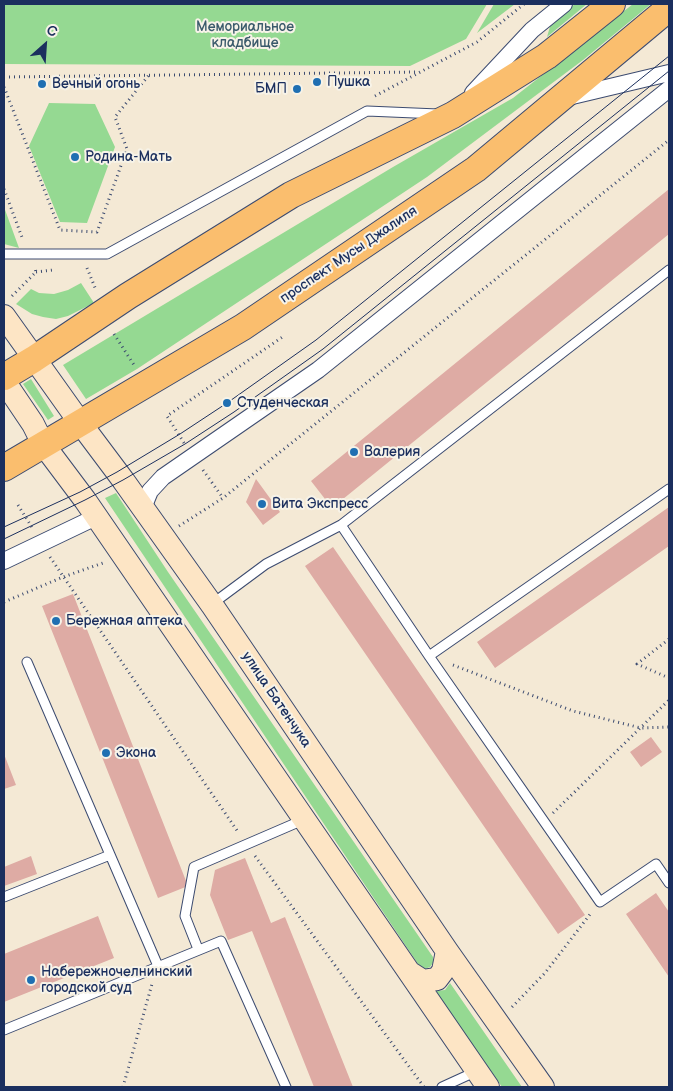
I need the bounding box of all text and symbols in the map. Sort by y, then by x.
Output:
park label: Мемориальное кладбище [196,19,294,52]
north arrow [20,20,70,70]
text: С [44,21,60,41]
place label: Пушка [327,74,370,90]
place label: Вечный огонь [52,76,140,92]
marker: Пушка [311,76,323,88]
marker: Вечный огонь [36,78,48,90]
place label: БМП [255,81,287,97]
marker: БМП [291,83,303,95]
place label: Родина-Мать [85,149,172,165]
marker: Родина-Мать [69,151,81,163]
street label: проспект Мусы Джалиля [277,203,421,307]
place label: Студенческая [237,395,329,411]
marker: Студенческая [221,397,233,409]
place label: Валерия [364,444,420,460]
marker: Валерия [348,446,360,458]
place label: Вита Экспресс [272,496,368,512]
marker: Вита Экспресс [256,498,268,510]
place label: Бережная аптека [66,613,183,629]
marker: Бережная аптека [50,615,62,627]
street label: улица Батенчука [238,649,314,751]
place label: Экона [116,745,156,761]
marker: Экона [100,747,112,759]
place label: Набережночелнинский городской суд [41,964,193,996]
marker: Набережночелнинский городской суд [25,974,37,986]

